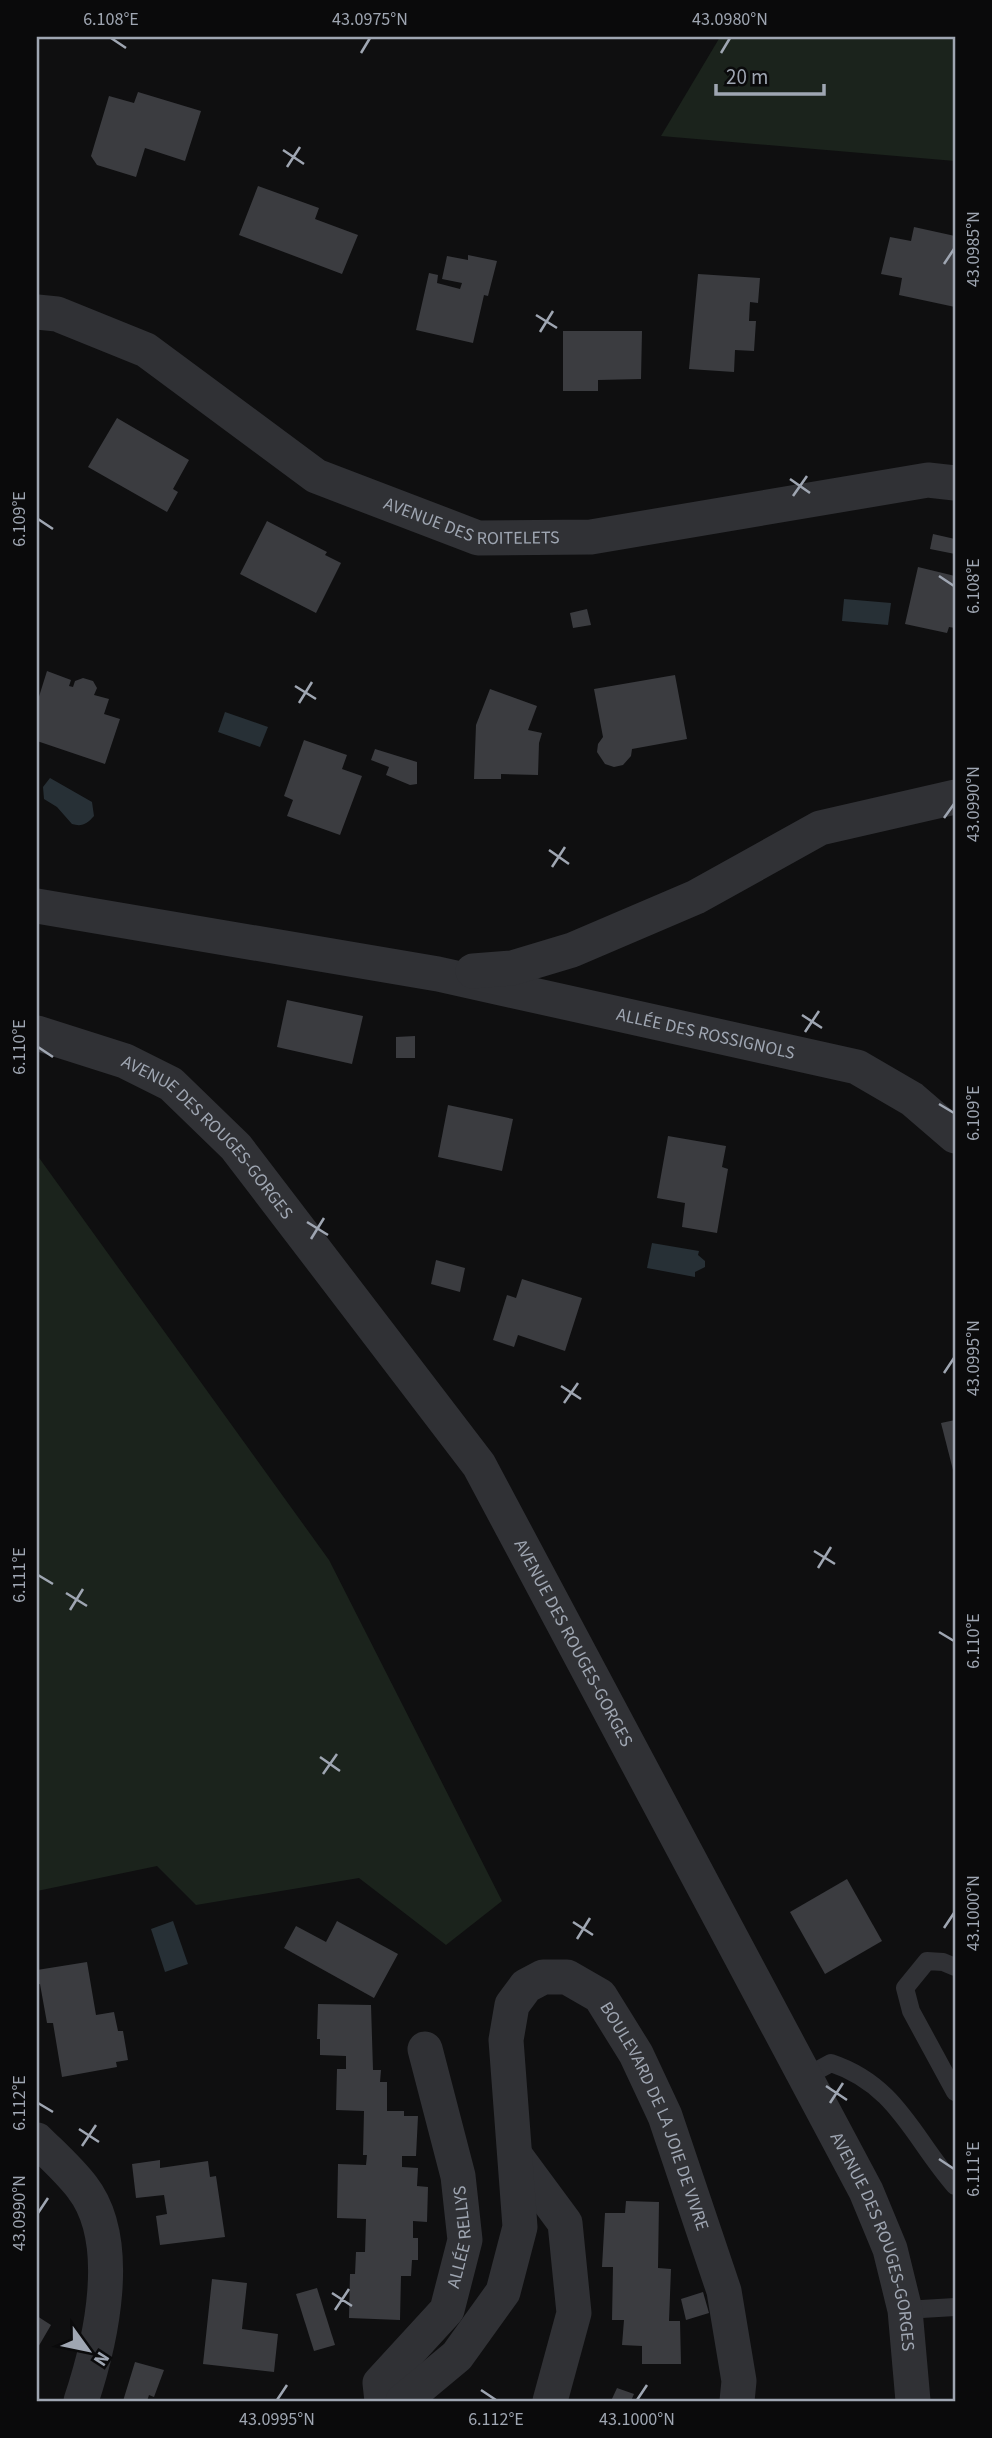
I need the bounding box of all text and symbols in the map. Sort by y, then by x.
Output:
text: 6.108°E [83,7,139,32]
text: 43.0975°N [332,7,408,32]
text: 43.0980°N [692,7,768,32]
scale bar [716,52,824,96]
text: 20 m [726,62,768,92]
text: 43.0985°N [961,211,986,287]
text: 6.109°E [7,491,32,547]
street label: AVENUE DES ROITELETS [380,491,560,551]
text: 6.108°E [961,558,986,614]
text: 43.0990°N [961,766,986,842]
street label: ALLÉE DES ROSSIGNOLS [614,1001,797,1065]
text: 6.110°E [7,1019,32,1075]
street label: AVENUE DES ROUGES-GORGES [117,1049,299,1224]
text: 6.109°E [961,1085,986,1141]
text: 43.0995°N [961,1320,986,1396]
street label: AVENUE DES ROUGES-GORGES [508,1535,639,1751]
text: 6.111°E [7,1547,32,1603]
text: 6.110°E [961,1613,986,1669]
text: 43.1000°N [961,1875,986,1951]
street label: BOULEVARD DE LA JOIE DE VIVRE [594,1997,715,2234]
text: 6.112°E [7,2075,32,2131]
street label: AVENUE DES ROUGES-GORGES [824,2128,921,2352]
text: 6.111°E [961,2141,986,2197]
text: 43.0990°N [7,2175,32,2251]
street label: ALLÉE RELLYS [441,2185,477,2291]
north arrow [52,2316,122,2386]
text: N [86,2346,116,2371]
text: 43.0995°N [239,2407,315,2432]
text: 6.112°E [468,2407,524,2432]
text: 43.1000°N [599,2407,675,2432]

